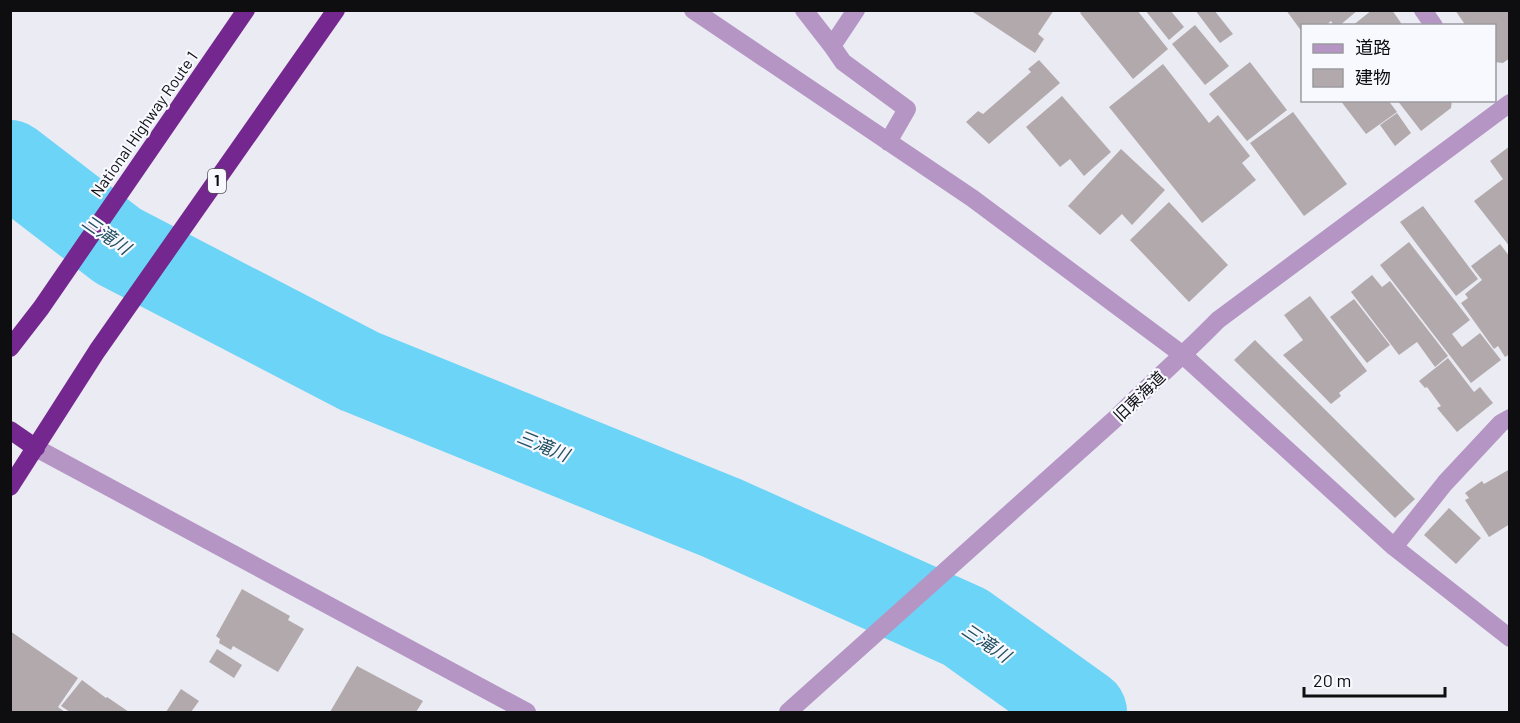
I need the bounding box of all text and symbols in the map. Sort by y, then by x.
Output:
legend [1301,24,1496,102]
text: 道路 [1355,36,1391,58]
street label: National Highway Route 1 [86,47,201,200]
text: 建物 [1355,66,1391,88]
road number: 1 [208,169,226,193]
water label: 三滝川 [78,210,137,260]
street label: 旧東海道 [1109,367,1168,425]
water label: 三滝川 [514,425,574,466]
water label: 三滝川 [958,618,1017,668]
scale bar [1304,660,1445,698]
text: 20 m [1313,669,1351,691]

